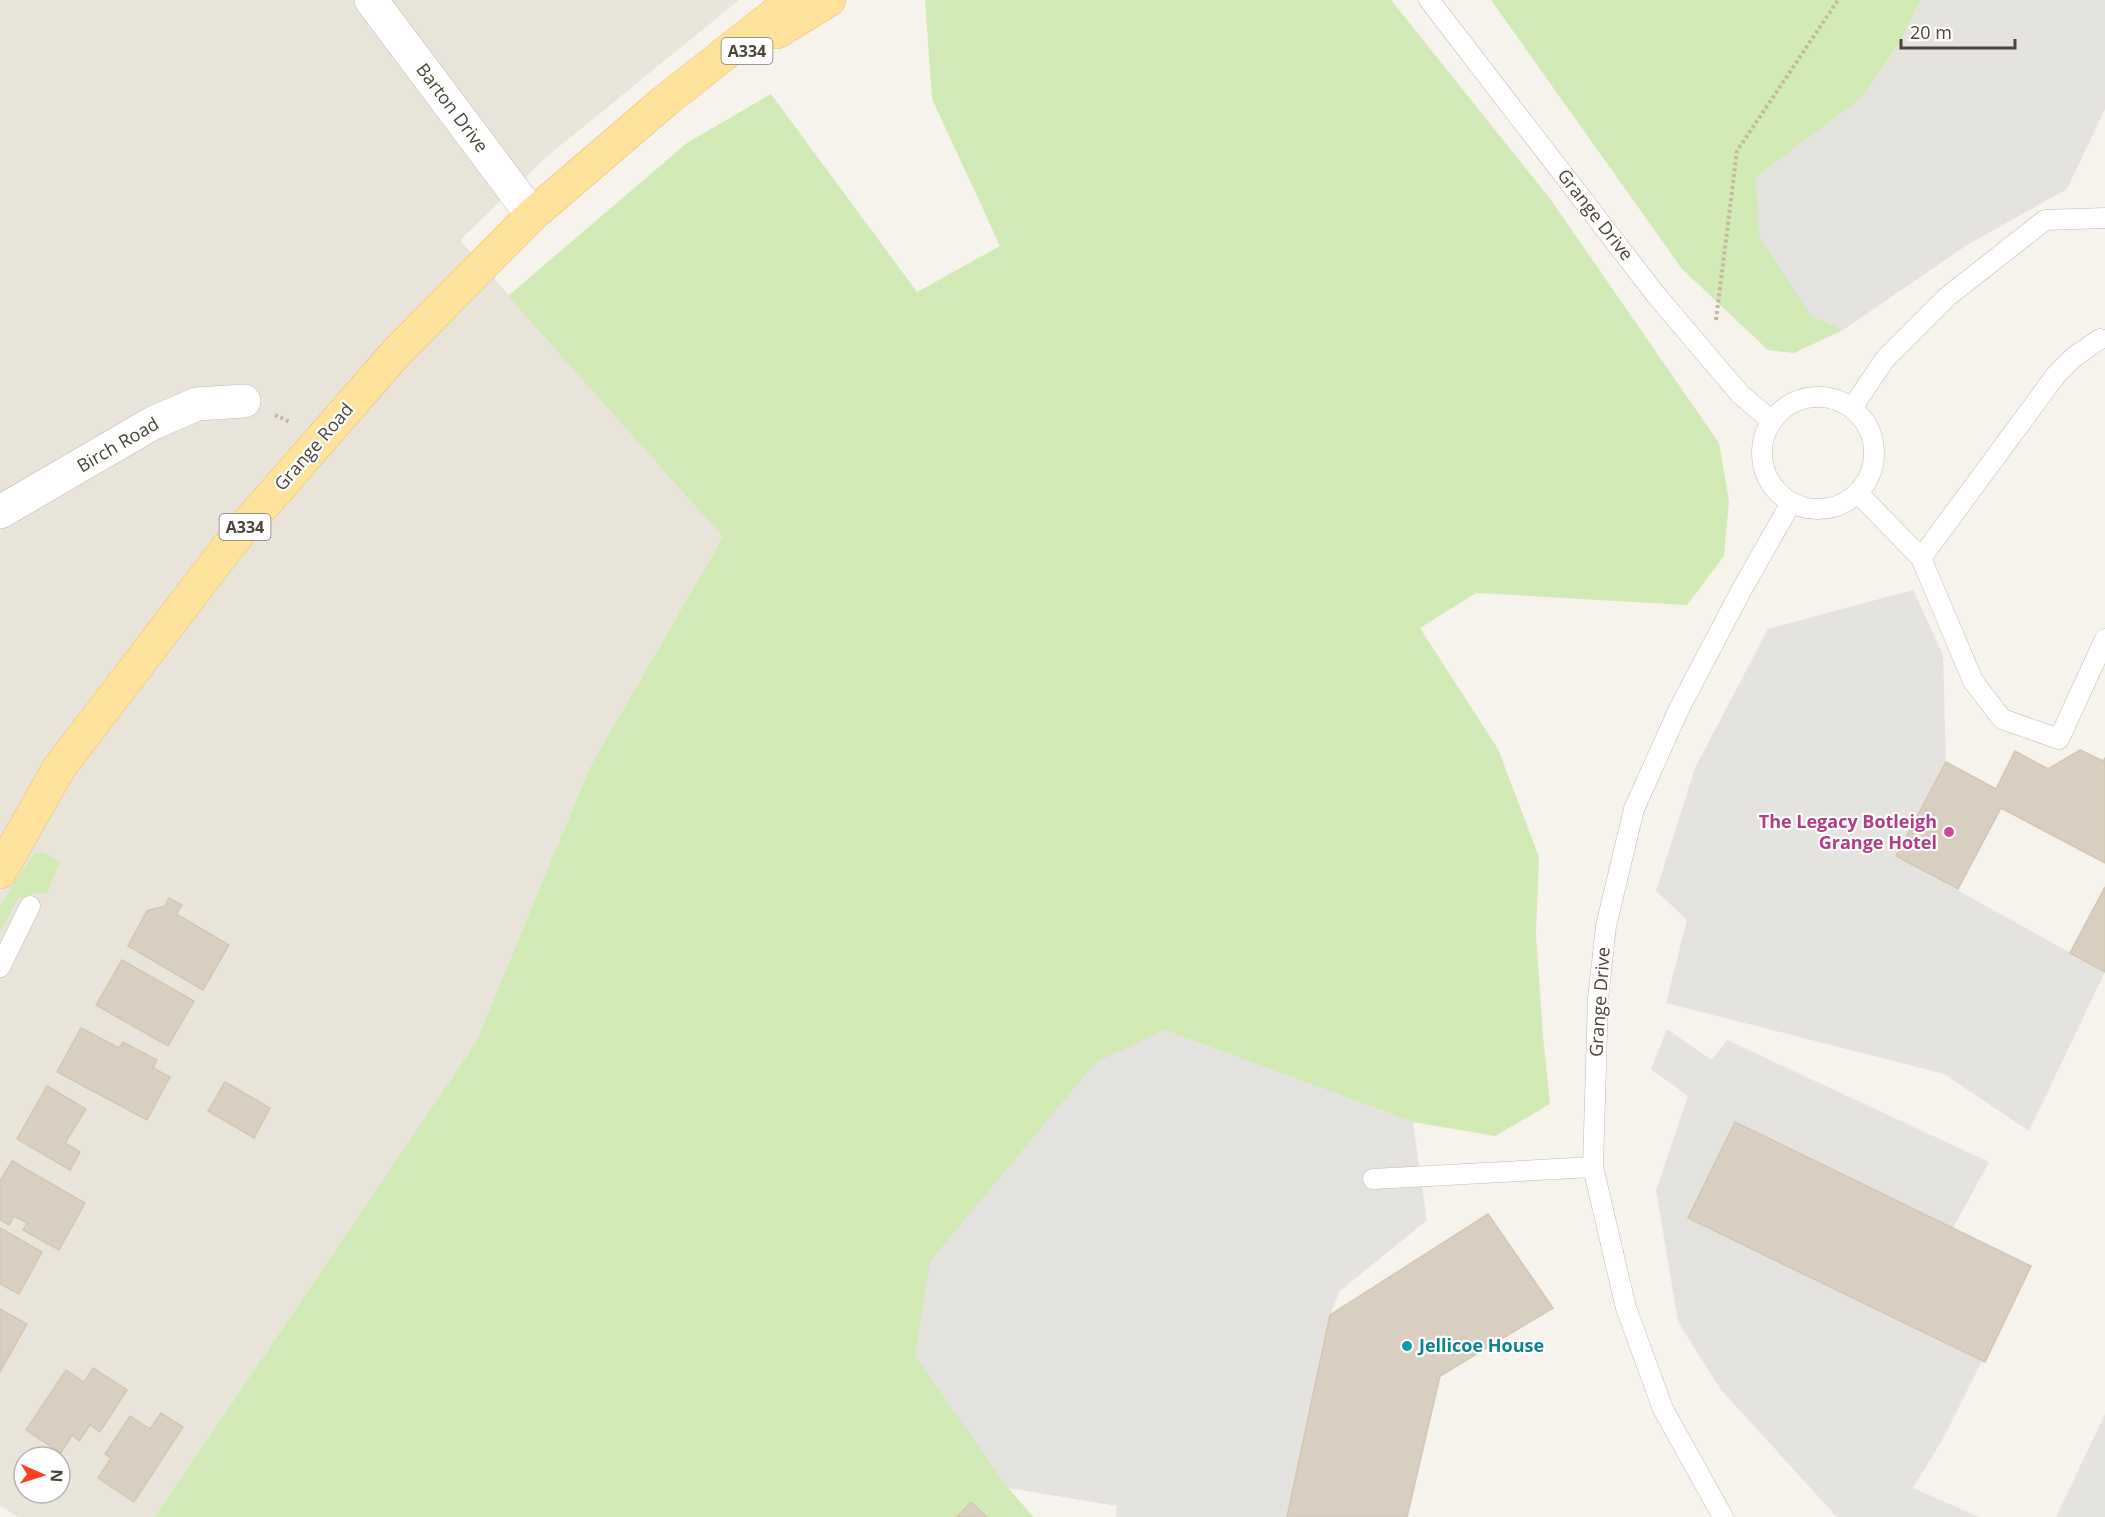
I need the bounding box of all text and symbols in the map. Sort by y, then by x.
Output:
scale bar [1901,12,2015,50]
text: 20 m [1910,20,1952,44]
road number: A334 [722,38,772,64]
street label: Barton Drive [411,58,494,157]
street label: Grange Drive [1552,164,1639,265]
street label: Grange Road [268,397,358,495]
street label: Birch Road [72,411,163,477]
road number: A334 [220,514,270,540]
place label: The Legacy Botleigh Grange Hotel [1759,809,1937,854]
marker: The Legacy Botleigh Grange Hotel [1942,825,1956,839]
street label: Grange Drive [1583,946,1615,1058]
place label: Jellicoe House [1417,1333,1544,1357]
marker: Jellicoe House [1400,1339,1414,1353]
north arrow [12,1445,72,1505]
text: N [46,1469,68,1483]

